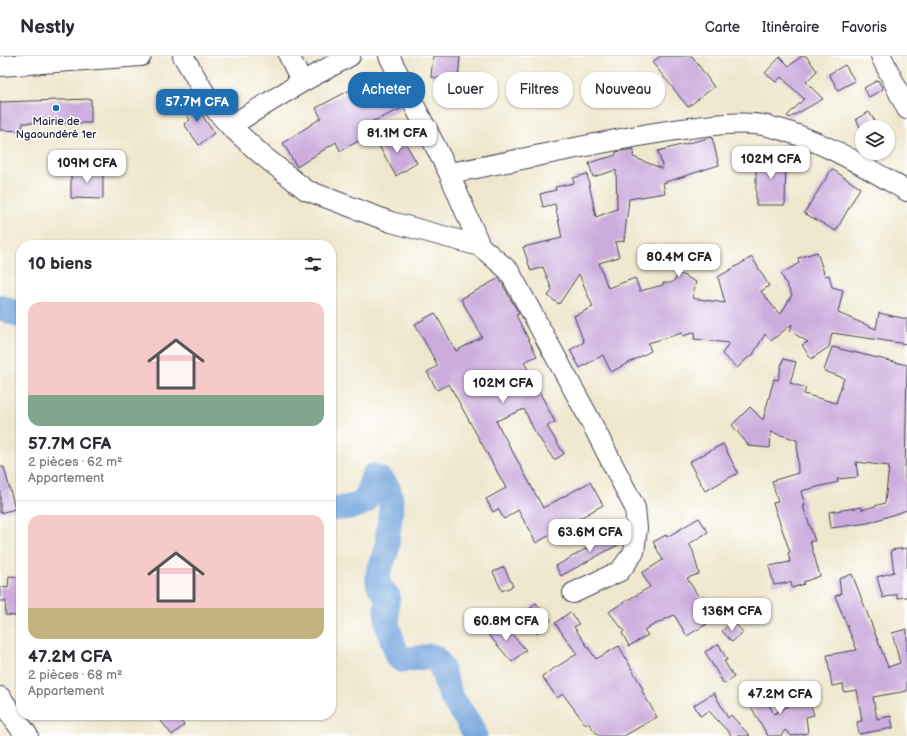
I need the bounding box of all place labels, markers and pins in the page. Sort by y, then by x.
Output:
pin: 57.7M CFA [151,89,243,123]
marker: Mairie de Ngaoundéré 1er [51,103,61,113]
place label: Mairie de Ngaoundéré 1er [16,115,97,141]
pin: 81.1M CFA [351,120,443,154]
pin: 102M CFA [730,146,812,180]
pin: 109M CFA [46,150,128,184]
pin: 80.4M CFA [633,244,725,278]
pin: 102M CFA [462,370,544,404]
pin: 63.6M CFA [544,519,636,553]
pin: 136M CFA [691,598,773,632]
pin: 60.8M CFA [460,608,552,642]
pin: 47.2M CFA [734,681,826,715]

